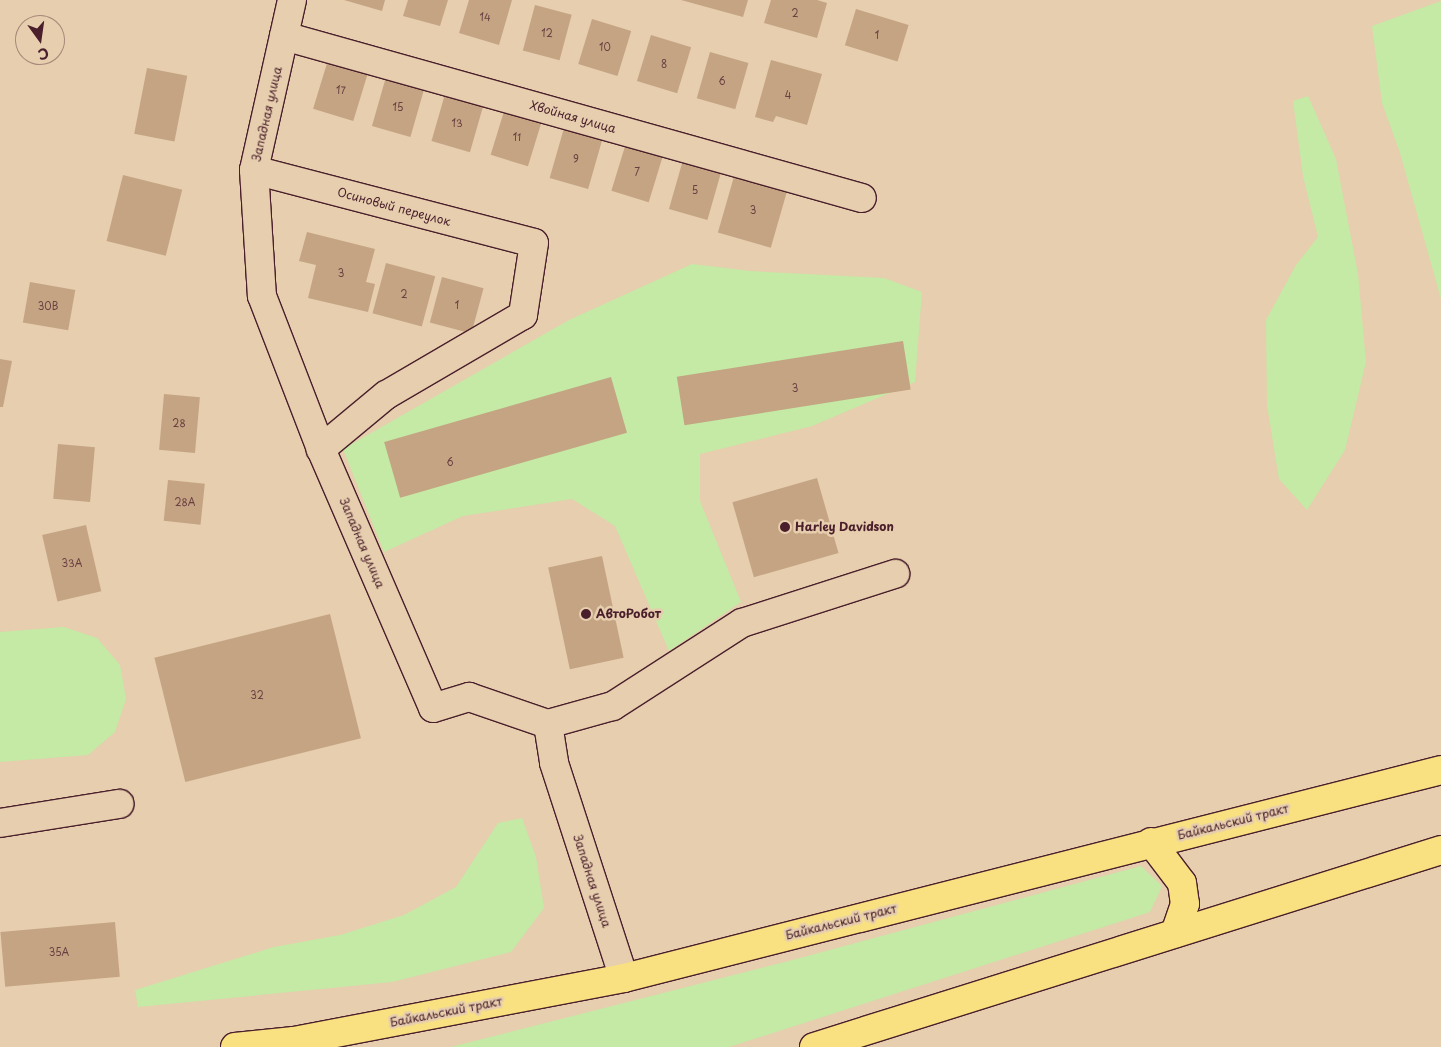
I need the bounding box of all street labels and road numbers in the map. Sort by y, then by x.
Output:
street label: Западная улица [249,65,285,163]
street label: Хвойная улица [528,98,618,136]
street label: Осиновый переулок [336,185,452,229]
street label: Западная улица [336,495,388,591]
street label: Байкальский тракт [1176,801,1290,843]
street label: Западная улица [570,832,614,930]
street label: Байкальский тракт [784,901,898,943]
street label: Байкальский тракт [389,994,503,1030]

